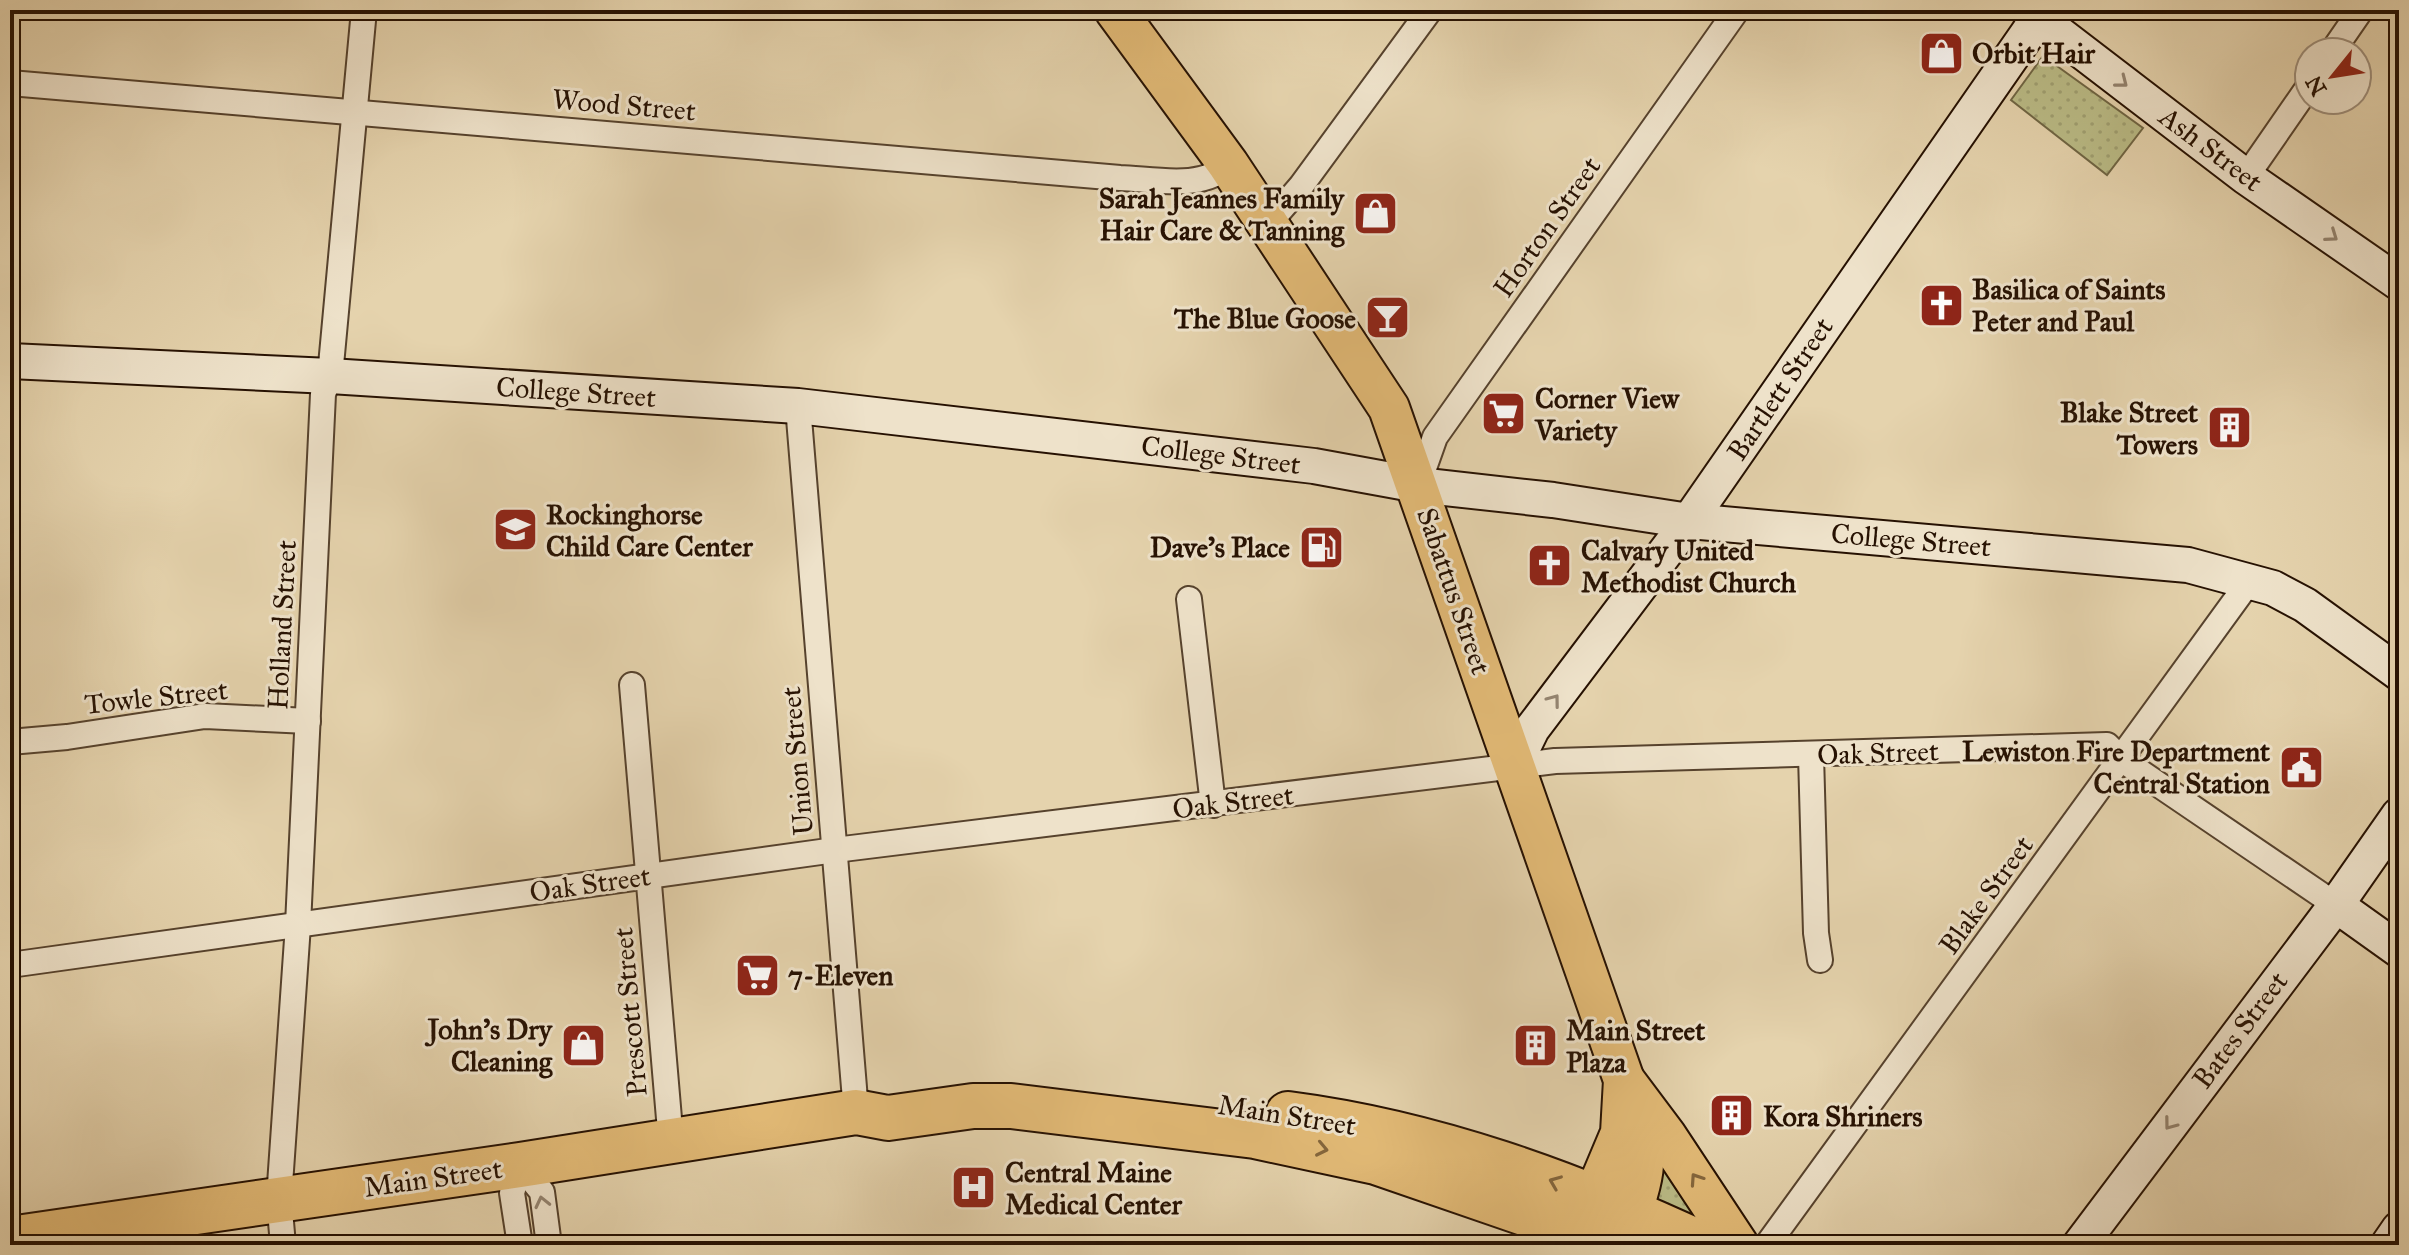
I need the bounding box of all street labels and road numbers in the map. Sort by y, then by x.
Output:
street label: Wood Street [551,81,697,129]
street label: Ash Street [2152,98,2270,199]
street label: Horton Street [1486,150,1608,304]
street label: Bartlett Street [1719,311,1841,467]
street label: College Street [495,369,657,415]
street label: College Street [1139,428,1303,482]
street label: Sabattus Street [1409,503,1499,679]
street label: College Street [1830,516,1992,564]
street label: Holland Street [260,539,304,711]
street label: Towle Street [83,672,230,722]
street label: Union Street [773,685,821,837]
street label: Oak Street [1817,733,1940,773]
street label: Oak Street [1170,777,1296,827]
street label: Blake Street [1931,829,2041,961]
street label: Oak Street [527,858,653,910]
street label: Prescott Street [605,926,655,1098]
street label: Bates Street [2185,964,2295,1096]
street label: Main Street [1216,1087,1359,1143]
street label: Main Street [362,1151,504,1205]

